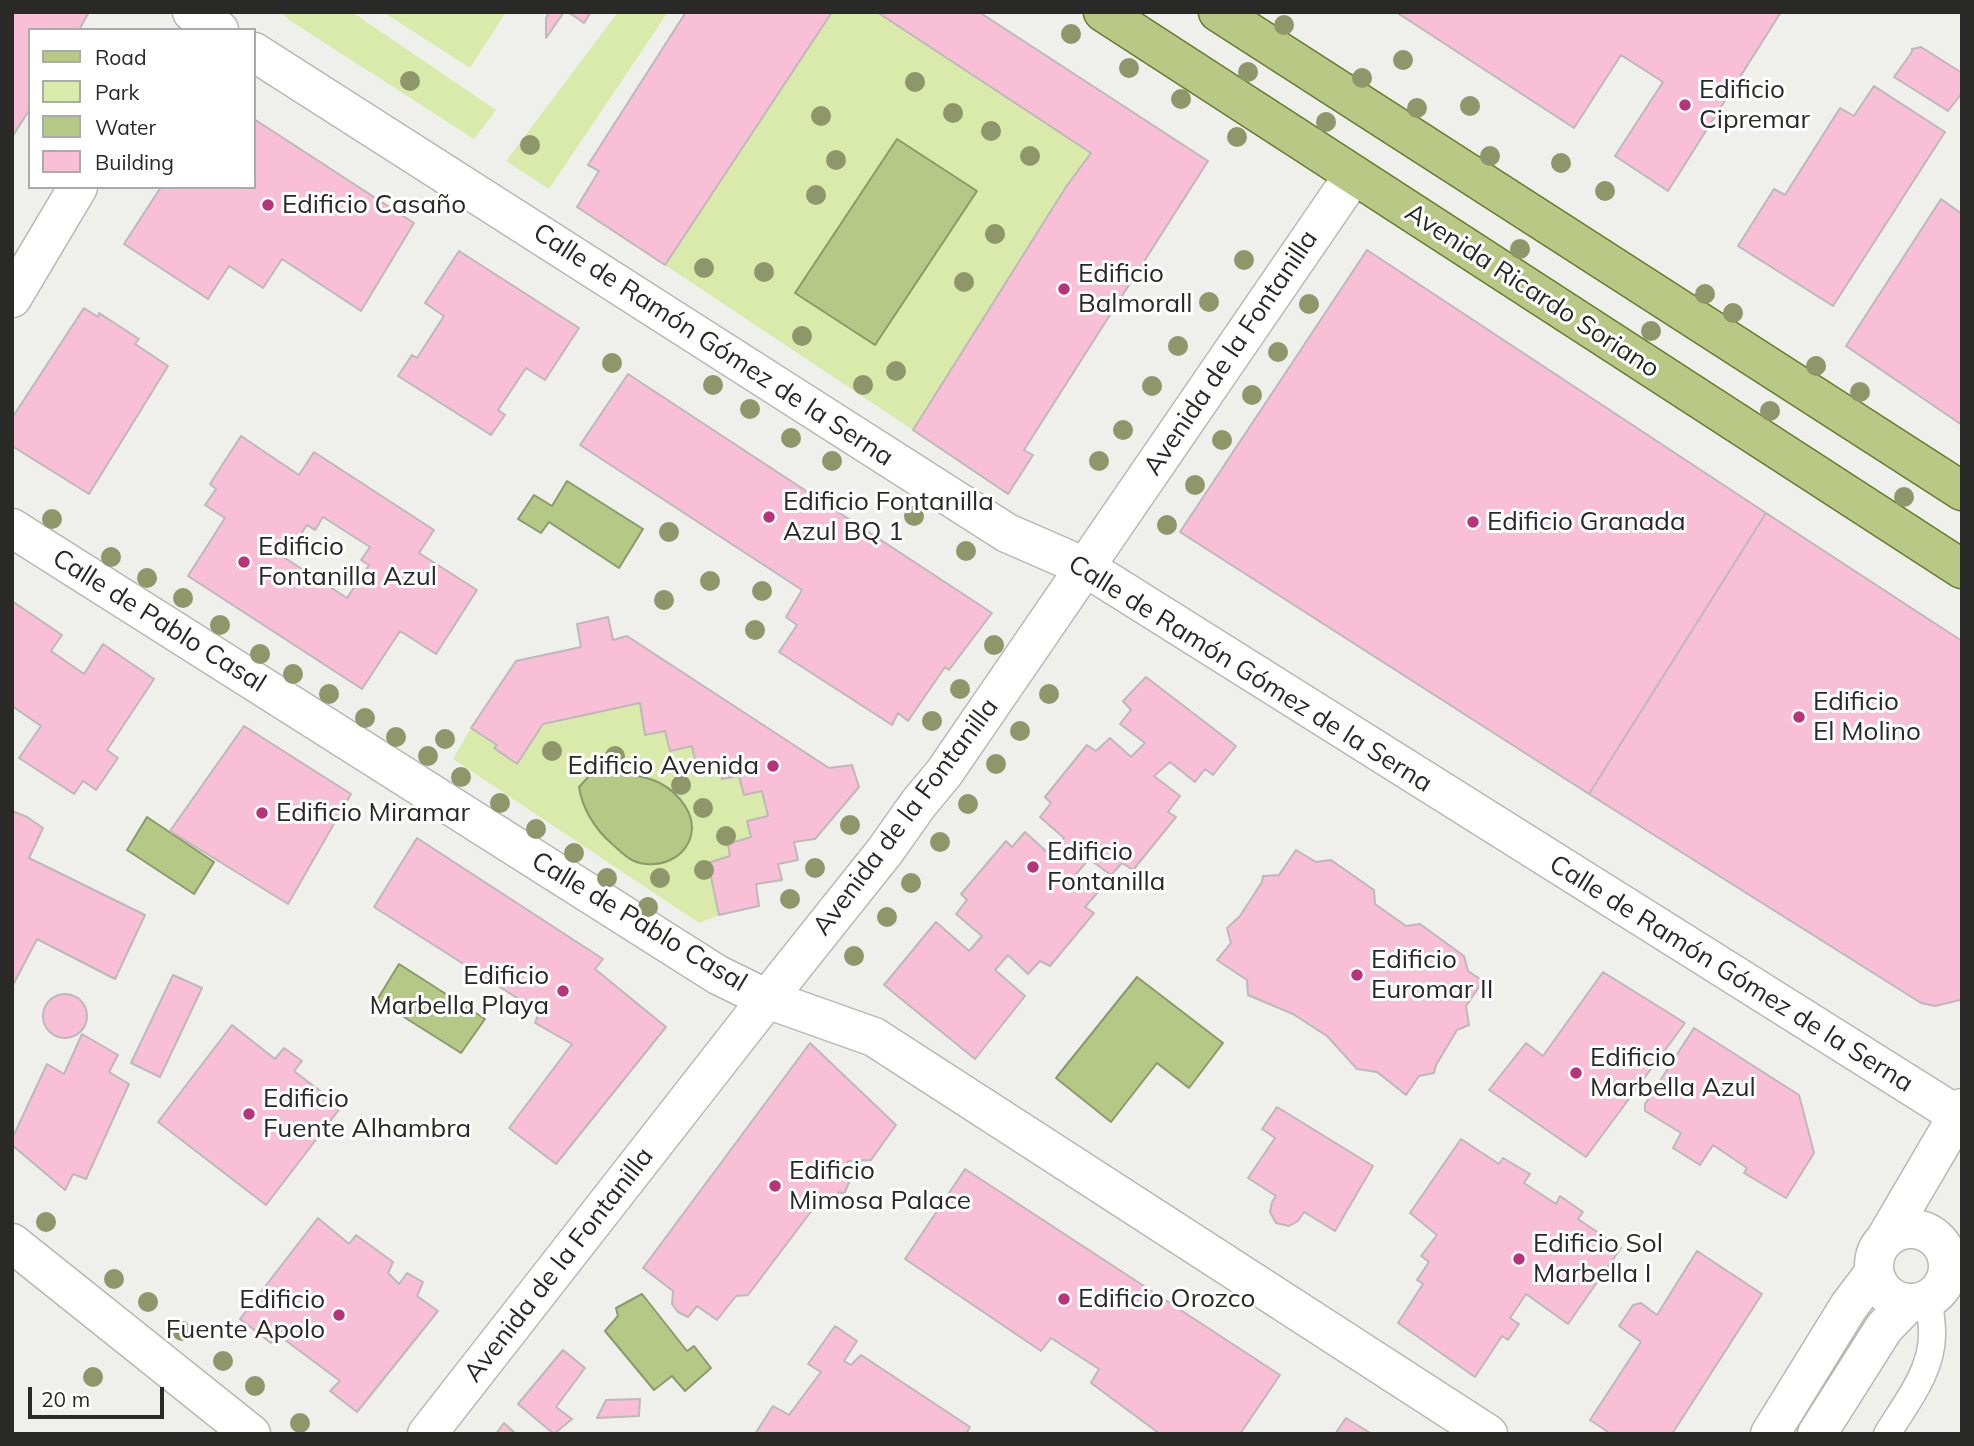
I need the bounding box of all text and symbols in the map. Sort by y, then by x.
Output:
legend [28,28,256,189]
text: Road [95,44,146,70]
place label: Edificio Cipremar [1699,74,1810,136]
text: Park [95,79,139,105]
marker: Edificio Cipremar [1677,97,1693,113]
text: Water [95,114,156,140]
text: Building [95,149,174,175]
place label: Edificio Casaño [282,189,466,221]
marker: Edificio Casaño [260,197,276,213]
street label: Avenida Ricardo Soriano [1399,197,1665,385]
street label: Calle de Ramón Gómez de la Serna [527,217,899,473]
street label: Avenida de la Fontanilla [1137,224,1325,482]
place label: Edificio Balmorall [1078,258,1192,320]
marker: Edificio Balmorall [1056,281,1072,297]
place label: Edificio Fontanilla Azul BQ 1 [783,486,994,548]
place label: Edificio Granada [1487,506,1686,538]
marker: Edificio Fontanilla Azul BQ 1 [761,509,777,525]
marker: Edificio Granada [1465,514,1481,530]
place label: Edificio Fontanilla Azul [258,531,437,592]
street label: Calle de Pablo Casal [47,543,271,699]
street label: Calle de Ramón Gómez de la Serna [1062,549,1438,799]
marker: Edificio Fontanilla Azul [236,554,252,570]
place label: Edificio El Molino [1813,686,1921,748]
street label: Avenida de la Fontanilla [807,692,1005,942]
marker: Edificio El Molino [1791,709,1807,725]
place label: Edificio Avenida [568,750,759,782]
marker: Edificio Avenida [765,758,781,774]
place label: Edificio Miramar [276,797,470,829]
marker: Edificio Miramar [254,805,270,821]
place label: Edificio Fontanilla [1047,836,1165,898]
street label: Calle de Pablo Casal [526,845,752,999]
street label: Calle de Ramón Gómez de la Serna [1543,849,1919,1099]
marker: Edificio Fontanilla [1025,859,1041,875]
place label: Edificio Euromar II [1371,944,1494,1006]
place label: Edificio Marbella Playa [369,960,549,1021]
marker: Edificio Euromar II [1349,967,1365,983]
marker: Edificio Marbella Playa [555,983,571,999]
place label: Edificio Marbella Azul [1590,1042,1756,1104]
marker: Edificio Marbella Azul [1568,1065,1584,1081]
place label: Edificio Fuente Alhambra [263,1083,471,1144]
marker: Edificio Fuente Alhambra [241,1106,257,1122]
street label: Avenida de la Fontanilla [458,1142,660,1388]
place label: Edificio Mimosa Palace [789,1155,971,1216]
marker: Edificio Mimosa Palace [767,1178,783,1194]
place label: Edificio Sol Marbella I [1533,1228,1663,1290]
marker: Edificio Sol Marbella I [1511,1251,1527,1267]
place label: Edificio Orozco [1078,1283,1255,1315]
place label: Edificio Fuente Apolo [166,1284,325,1346]
marker: Edificio Orozco [1056,1291,1072,1307]
marker: Edificio Fuente Apolo [331,1307,347,1323]
scale bar [32,1372,168,1416]
text: 20 m [41,1386,90,1412]

